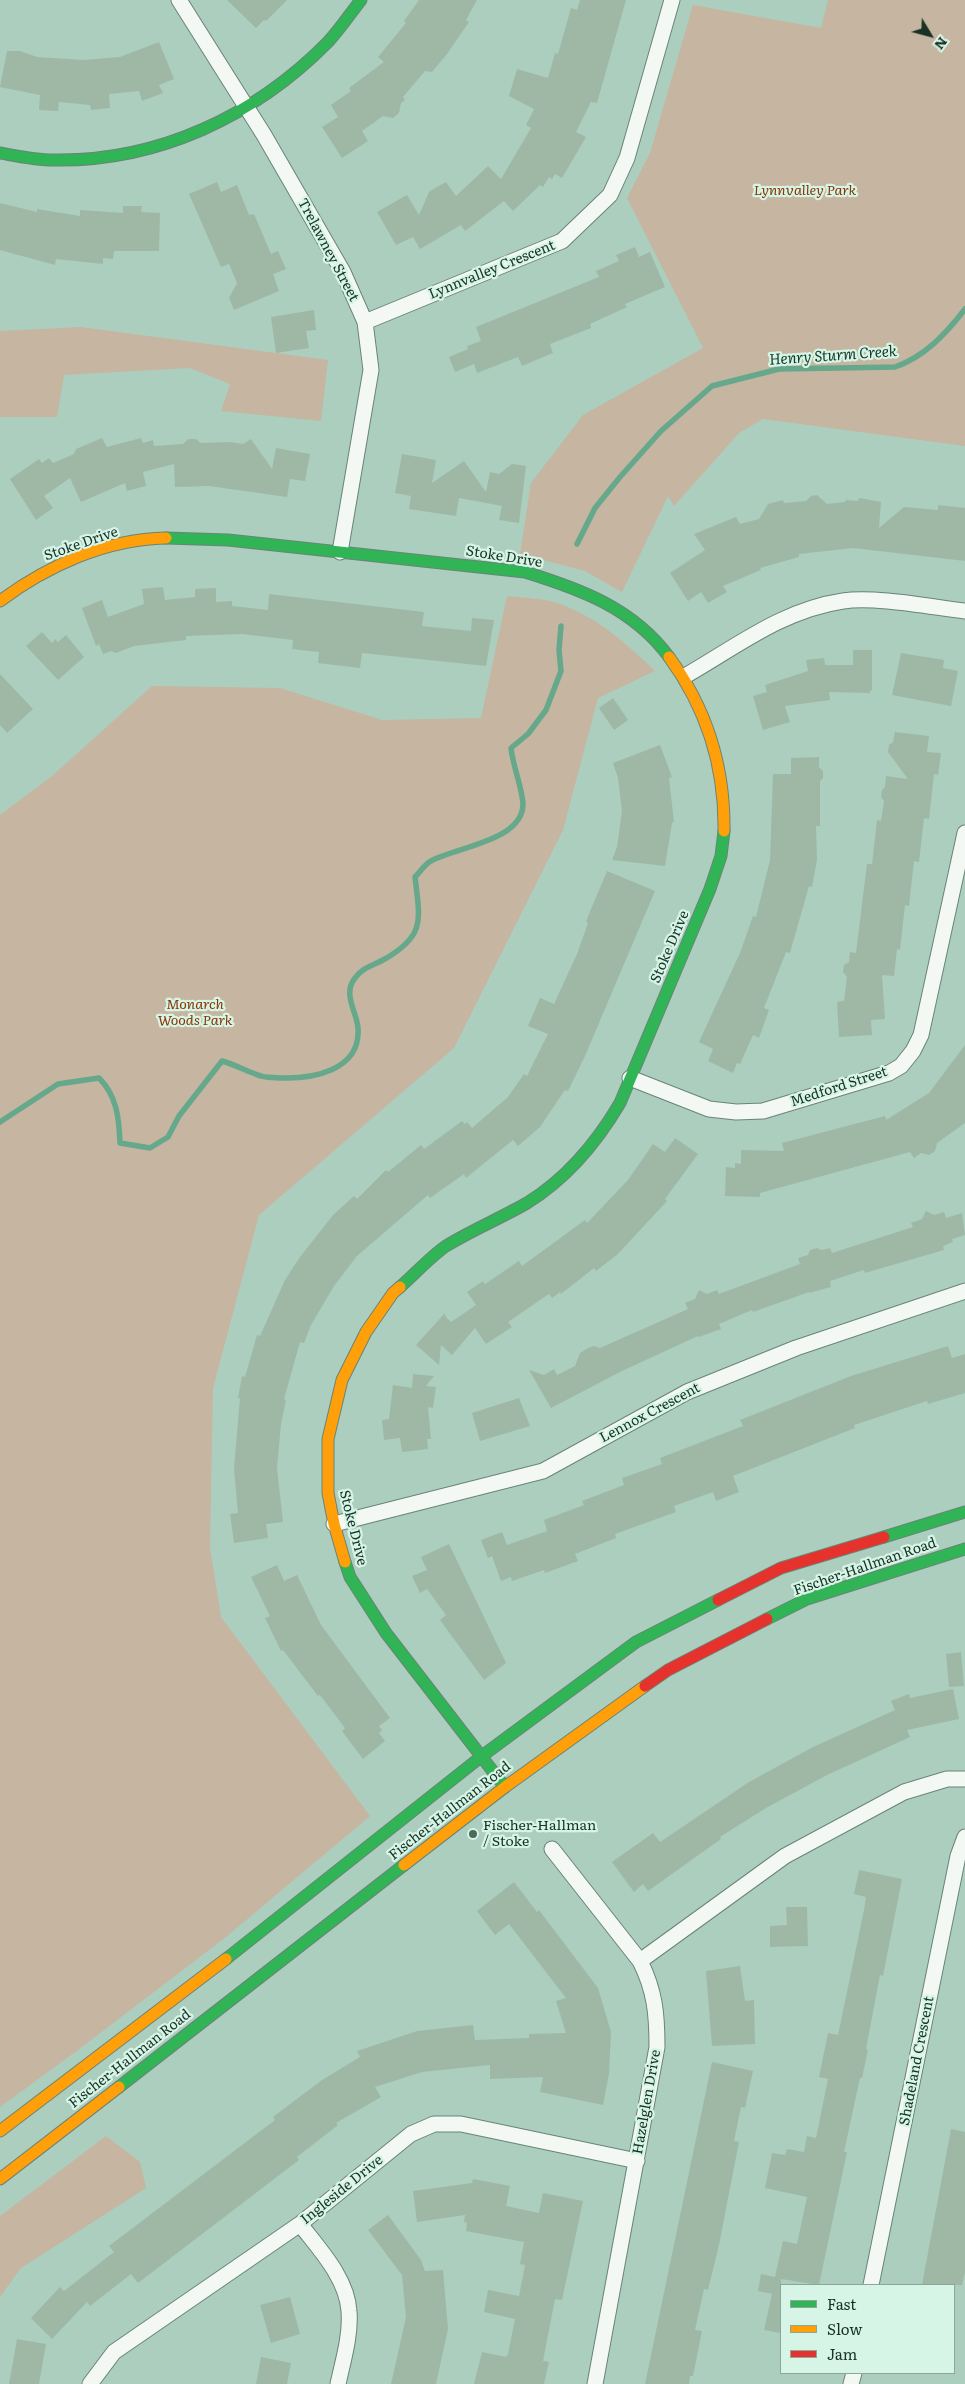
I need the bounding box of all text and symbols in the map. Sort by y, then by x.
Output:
north arrow [905,10,955,60]
text: N [930,33,954,55]
park label: Lynnvalley Park [754,183,856,199]
street label: Trelawney Street [294,196,362,304]
street label: Lynnvalley Crescent [426,237,558,303]
water label: Henry Sturm Creek [769,343,897,369]
street label: Stoke Drive [42,524,120,564]
street label: Stoke Drive [465,543,543,571]
street label: Stoke Drive [647,908,693,986]
park label: Monarch Woods Park [158,997,232,1030]
street label: Medford Street [788,1063,890,1111]
street label: Lennox Crescent [597,1379,703,1447]
street label: Stoke Drive [336,1489,370,1567]
street label: Fischer-Hallman Road [791,1535,939,1599]
street label: Fischer-Hallman Road [386,1758,514,1864]
place label: Fischer-Hallman / Stoke [483,1818,596,1850]
marker: Fischer-Hallman / Stoke [467,1828,479,1840]
street label: Shadeland Crescent [896,1995,938,2127]
street label: Fischer-Hallman Road [66,2006,194,2112]
street label: Hazelglen Drive [630,2048,664,2156]
street label: Ingleside Drive [298,2152,386,2228]
legend [780,2284,955,2374]
text: Fast [827,2292,856,2315]
text: Slow [827,2317,862,2340]
text: Jam [827,2342,857,2365]

